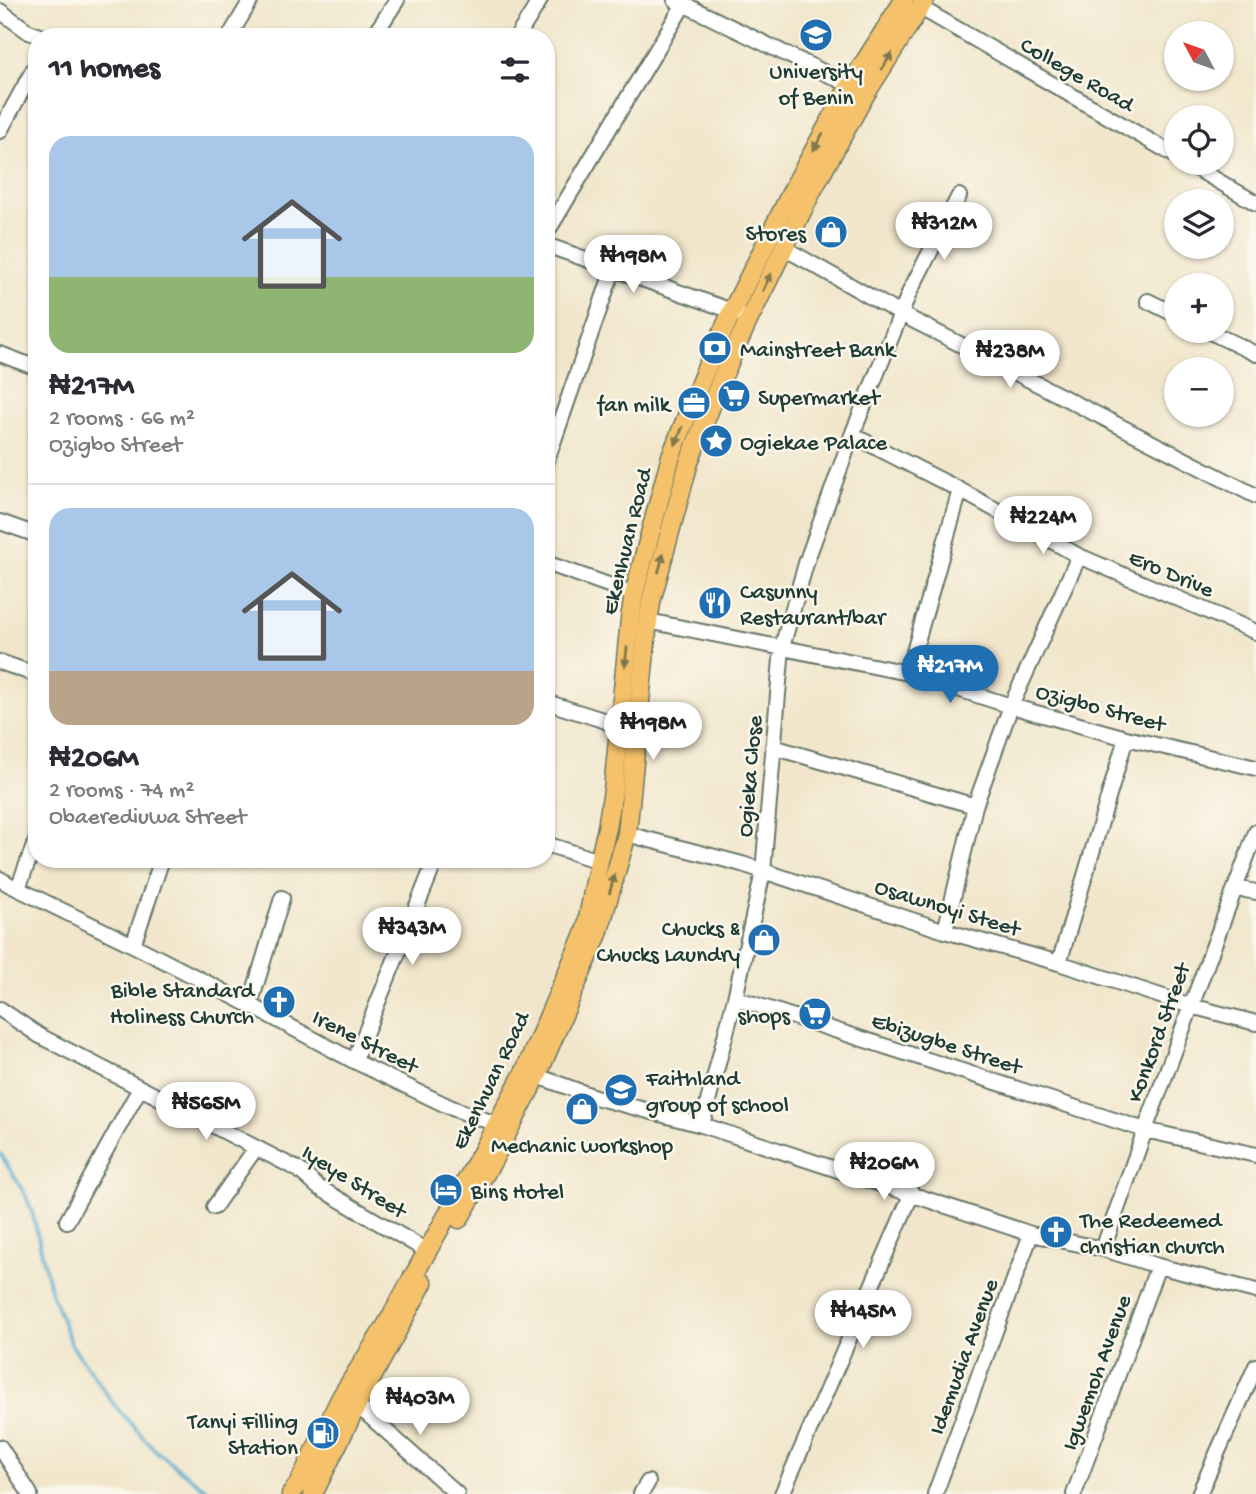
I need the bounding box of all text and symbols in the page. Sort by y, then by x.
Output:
school or university icon: University of Benin [797,16,835,54]
north arrow [1164,21,1234,91]
map controls [1164,21,1234,427]
street label: College Road [1014,33,1139,120]
icon: filters [496,51,534,89]
one-way arrow [880,52,894,70]
text: 11 homes [49,53,160,88]
place label: University of Benin [769,60,863,113]
button: locate [1164,105,1234,175]
one-way arrow [812,133,824,152]
icon: home [229,181,355,307]
button: layers [1164,189,1234,259]
pin: ₦312M [895,202,993,262]
text: ₦312M [911,211,977,238]
shop icon: Stores [812,213,850,251]
place label: Stores [746,222,807,249]
pin: ₦198M [584,236,682,295]
text: ₦198M [600,244,666,271]
one-way arrow [762,272,773,292]
button: + [1164,273,1234,343]
bank icon: Mainstreet Bank [696,329,734,367]
pin: ₦238M [961,330,1059,390]
place label: Mainstreet Bank [740,338,898,365]
text: ₦238M [976,339,1044,366]
button: − [1164,357,1234,427]
text: ₦217M [49,371,134,406]
supermarket icon: Supermarket [715,377,753,415]
office icon: fan milk [675,384,713,422]
place label: Supermarket [758,386,881,413]
place label: fan milk [596,393,673,420]
text: 2 rooms · 66 m² [49,406,195,433]
place icon: Ogiekae Palace [697,422,735,460]
one-way arrow [674,426,685,447]
place label: Ogiekae Palace [740,431,888,458]
text: Ozigbo Street [49,433,182,460]
street label: Ekenhuan Road [597,464,660,618]
pin: ₦224M [994,496,1092,556]
text: ₦224M [1010,505,1076,532]
street label: Ero Drive [1124,545,1218,606]
one-way arrow [656,552,667,574]
icon: home [229,553,355,679]
place label: Casunny Restaurant/bar [740,580,887,633]
restaurant icon: Casunny Restaurant/bar [696,584,734,622]
one-way arrow [620,646,631,668]
pin: ₦217M [901,646,999,705]
text: ₦217M [917,654,983,681]
street label: Ozigbo Street [1032,679,1169,740]
pin: ₦198M [604,702,702,762]
text: ₦198M [620,711,686,738]
street label: Ogieka Close [733,713,770,838]
text: ₦206M [49,743,138,778]
text: 2 rooms · 74 m² [49,778,194,805]
text: Obaerediuwa Street [49,805,246,832]
one-way arrow [607,873,617,894]
street label: Osawnoyi Steet [871,874,1025,945]
pin: ₦343M [363,908,461,967]
text: ₦343M [378,916,446,943]
place label: Chucks & Chucks Laundry [597,917,740,970]
shop icon: Chucks & Chucks Laundry [745,921,783,959]
street label: Konkord Street [1123,958,1199,1106]
place label: Bible Standard Holiness Church [110,979,256,1032]
church icon: Bible Standard Holiness Church [260,983,298,1021]
supermarket icon: shops [796,995,834,1033]
place label: shops [737,1004,791,1031]
street label: Irene Street [307,1005,423,1082]
street label: Ekenhuan Road [447,1007,538,1155]
street label: Ebizugbe Street [867,1008,1026,1083]
place label: Faithland group of school [645,1067,789,1120]
school or university icon: Faithland group of school [602,1071,640,1109]
pin: ₦565M [157,1082,255,1142]
shop icon: Mechanic workshop [563,1090,601,1128]
text: ₦565M [172,1091,240,1118]
place label: Mechanic workshop [491,1134,673,1161]
street label: Iyeye Street [296,1140,412,1227]
pin: ₦206M [835,1142,933,1202]
text: ₦206M [850,1151,918,1178]
hotel icon: Bins Hotel [427,1171,465,1209]
place label: Bins Hotel [470,1180,564,1207]
place label: The Redeemed christian church [1078,1209,1225,1262]
church icon: The Redeemed christian church [1037,1213,1075,1251]
street label: Idemudia Avenue [925,1275,1006,1439]
pin: ₦145M [814,1290,912,1350]
street label: Igwemoh Avenue [1058,1291,1139,1455]
text: ₦145M [831,1299,895,1326]
pin: ₦403M [371,1378,469,1437]
text: ₦403M [386,1386,454,1413]
place label: Tanyi Filling Station [186,1410,298,1463]
fuel station icon: Tanyi Filling Station [304,1414,342,1452]

